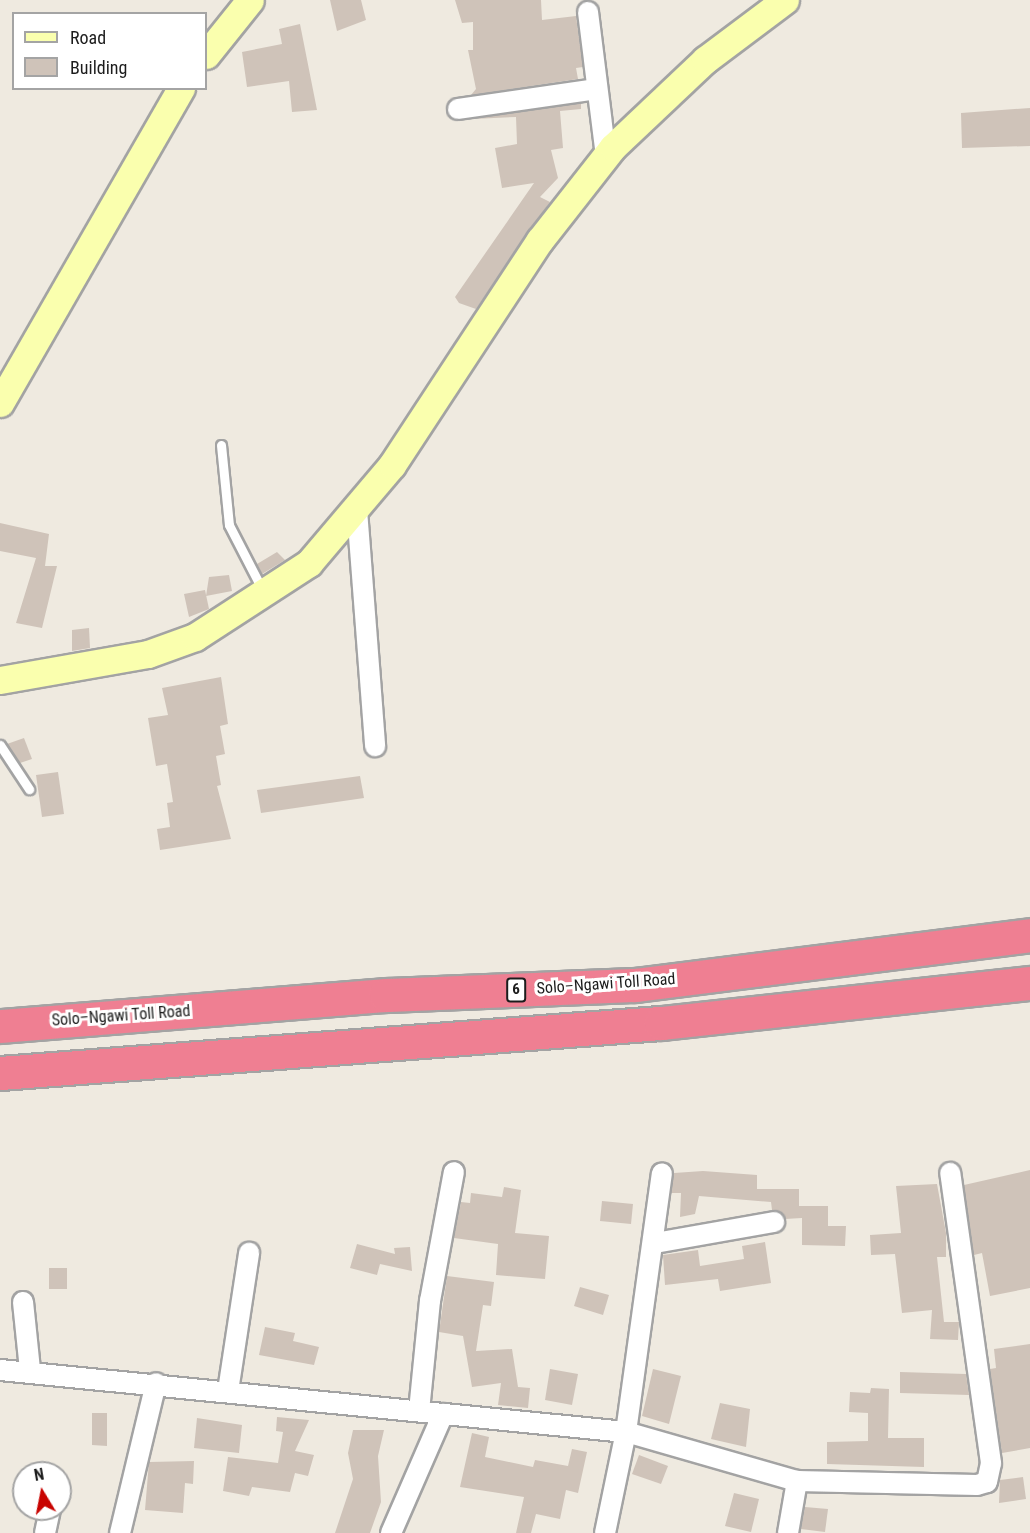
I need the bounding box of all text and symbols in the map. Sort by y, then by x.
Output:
legend [12,12,207,90]
text: Road [70,27,106,48]
text: Building [70,57,127,78]
street label: Solo–Ngawi Toll Road [536,970,676,998]
road number: 6 [506,978,526,1002]
street label: Solo–Ngawi Toll Road [51,1002,191,1030]
north arrow [12,1461,72,1521]
text: N [33,1465,46,1485]

